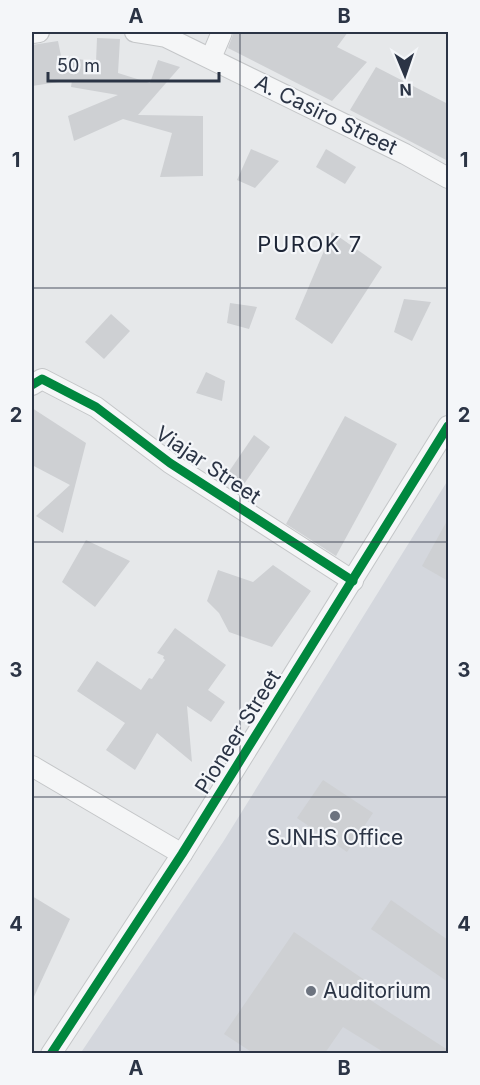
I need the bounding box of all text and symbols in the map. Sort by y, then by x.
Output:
text: A [129,4,144,28]
text: B [337,4,351,28]
scale bar [48,45,219,83]
north arrow [375,45,435,105]
text: 50 m [57,55,100,76]
street label: A. Casiro Street [251,69,401,160]
text: N [399,80,412,100]
text: 1 [12,148,20,172]
text: 1 [460,148,468,172]
district label: PUROK 7 [257,231,363,257]
text: 2 [10,403,22,427]
text: 2 [458,403,470,427]
street label: Viajar Street [151,420,266,509]
text: 3 [10,658,22,682]
text: 3 [458,658,470,682]
street label: Pioneer Street [190,665,286,798]
marker: SJNHS Office [328,809,342,823]
place label: SJNHS Office [267,825,403,850]
text: 4 [9,912,23,936]
text: 4 [457,912,471,936]
place label: Auditorium [323,978,431,1003]
marker: Auditorium [304,984,318,998]
text: A [129,1056,144,1080]
text: B [337,1056,351,1080]

